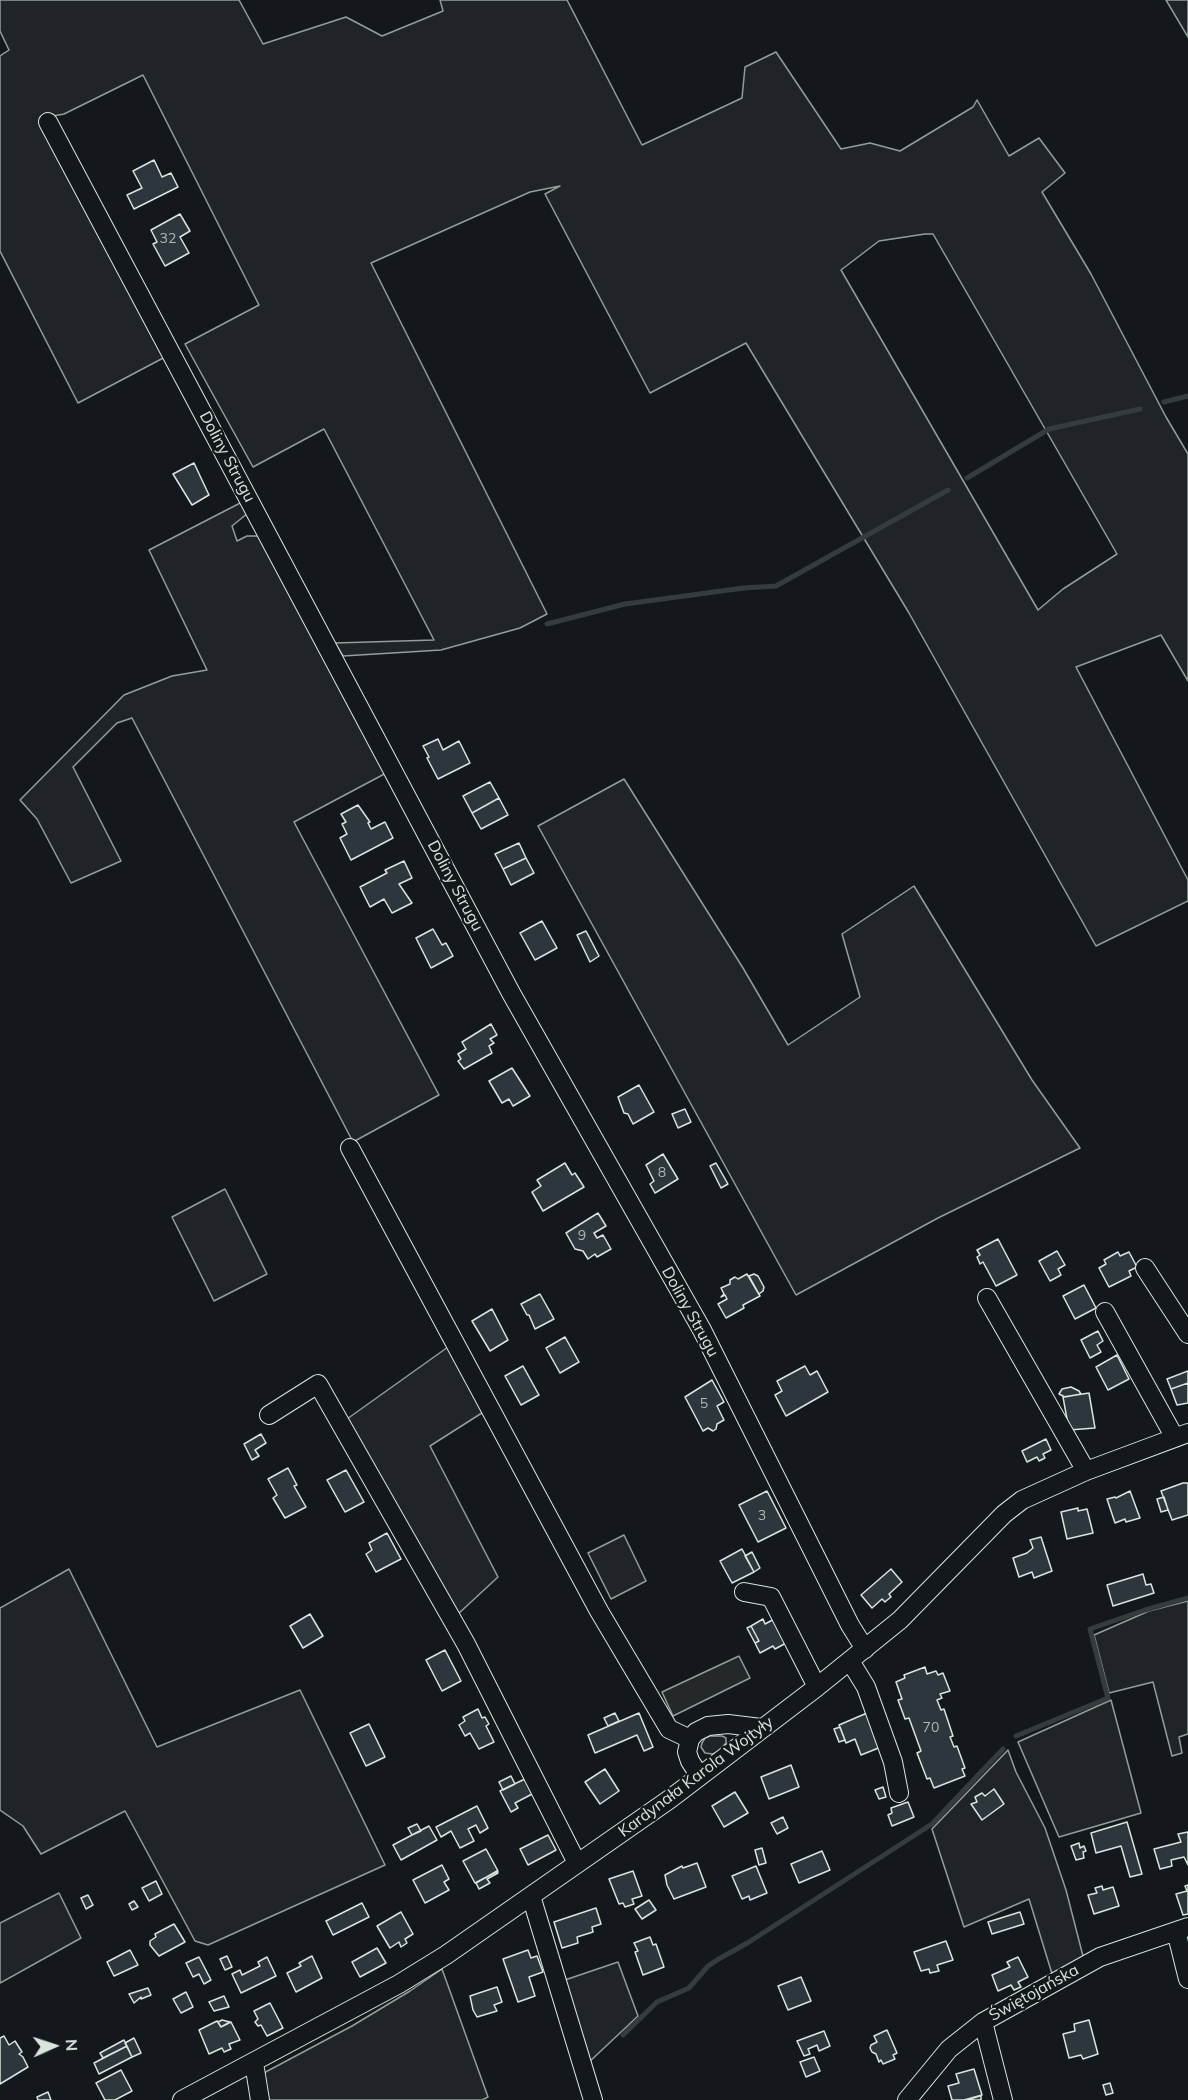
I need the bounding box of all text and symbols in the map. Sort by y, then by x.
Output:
house number: 32 [160,231,176,247]
street label: Doliny Strugu [195,408,259,506]
street label: Doliny Strugu [423,837,487,935]
house number: 8 [658,1165,666,1181]
house number: 9 [578,1228,586,1244]
street label: Doliny Strugu [657,1264,723,1360]
house number: 5 [700,1396,708,1412]
house number: 3 [758,1508,766,1524]
street label: Kardynała Karola Wojtyły [615,1713,777,1841]
house number: 70 [923,1720,939,1736]
street label: Świętojańska [986,1961,1082,2025]
north arrow [24,2016,84,2076]
text: N [62,2038,82,2052]

